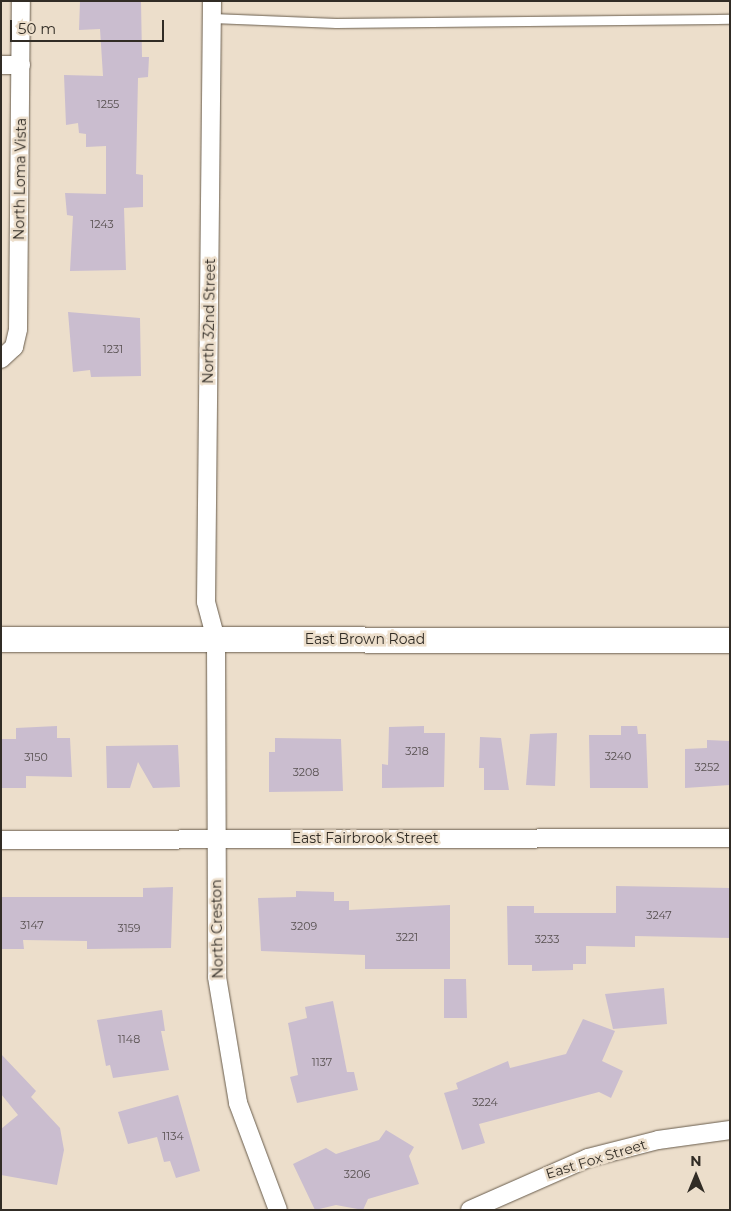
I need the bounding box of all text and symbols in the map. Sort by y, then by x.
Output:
scale bar [12,10,166,42]
text: 50 m [18,19,56,38]
house number: 1255 [97,97,119,111]
street label: North Loma Vista [11,118,29,240]
house number: 1243 [90,217,114,231]
street label: North 32nd Street [200,258,218,384]
house number: 1231 [103,342,123,356]
street label: East Brown Road [305,631,425,647]
house number: 3218 [405,744,429,758]
house number: 3240 [605,749,631,763]
house number: 3150 [24,750,48,764]
house number: 3252 [695,760,719,774]
house number: 3208 [293,765,319,779]
street label: East Fairbrook Street [292,830,438,846]
street label: North Creston [208,879,226,979]
house number: 3247 [646,908,672,922]
house number: 3147 [20,918,44,932]
house number: 3209 [291,919,317,933]
house number: 3159 [117,921,141,935]
house number: 3221 [396,930,418,944]
house number: 3233 [535,932,559,946]
house number: 1148 [118,1032,140,1046]
house number: 1137 [312,1055,332,1069]
house number: 3224 [472,1095,498,1109]
house number: 1134 [162,1129,184,1143]
street label: East Fox Street [544,1136,648,1182]
north arrow [671,1151,721,1201]
text: N [690,1152,702,1170]
house number: 3206 [344,1167,370,1181]

